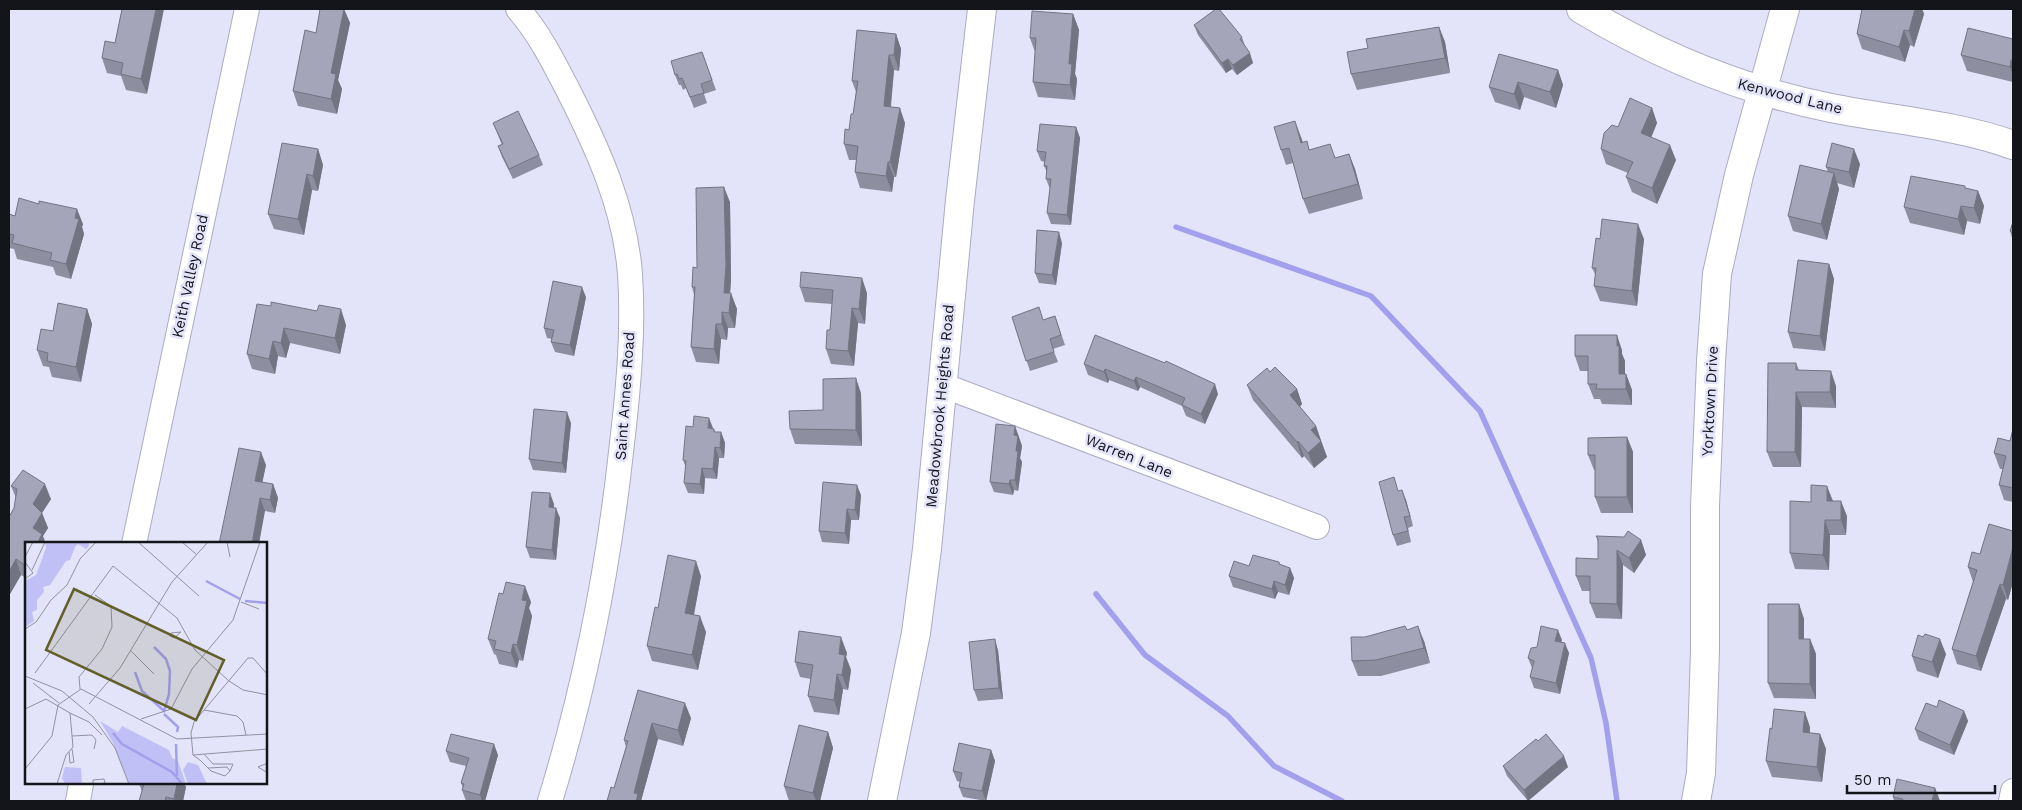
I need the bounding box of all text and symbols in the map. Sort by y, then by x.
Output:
street label: Kenwood Lane [1736,74,1844,118]
street label: Keith Valley Road [168,213,212,339]
street label: Meadowbrook Heights Road [922,304,958,508]
street label: Saint Annes Road [612,331,638,461]
street label: Yorktown Drive [1698,345,1722,457]
street label: Warren Lane [1083,430,1175,482]
inset map [25,542,268,785]
scale bar [1847,762,1994,794]
text: 50 m [1854,771,1891,789]

